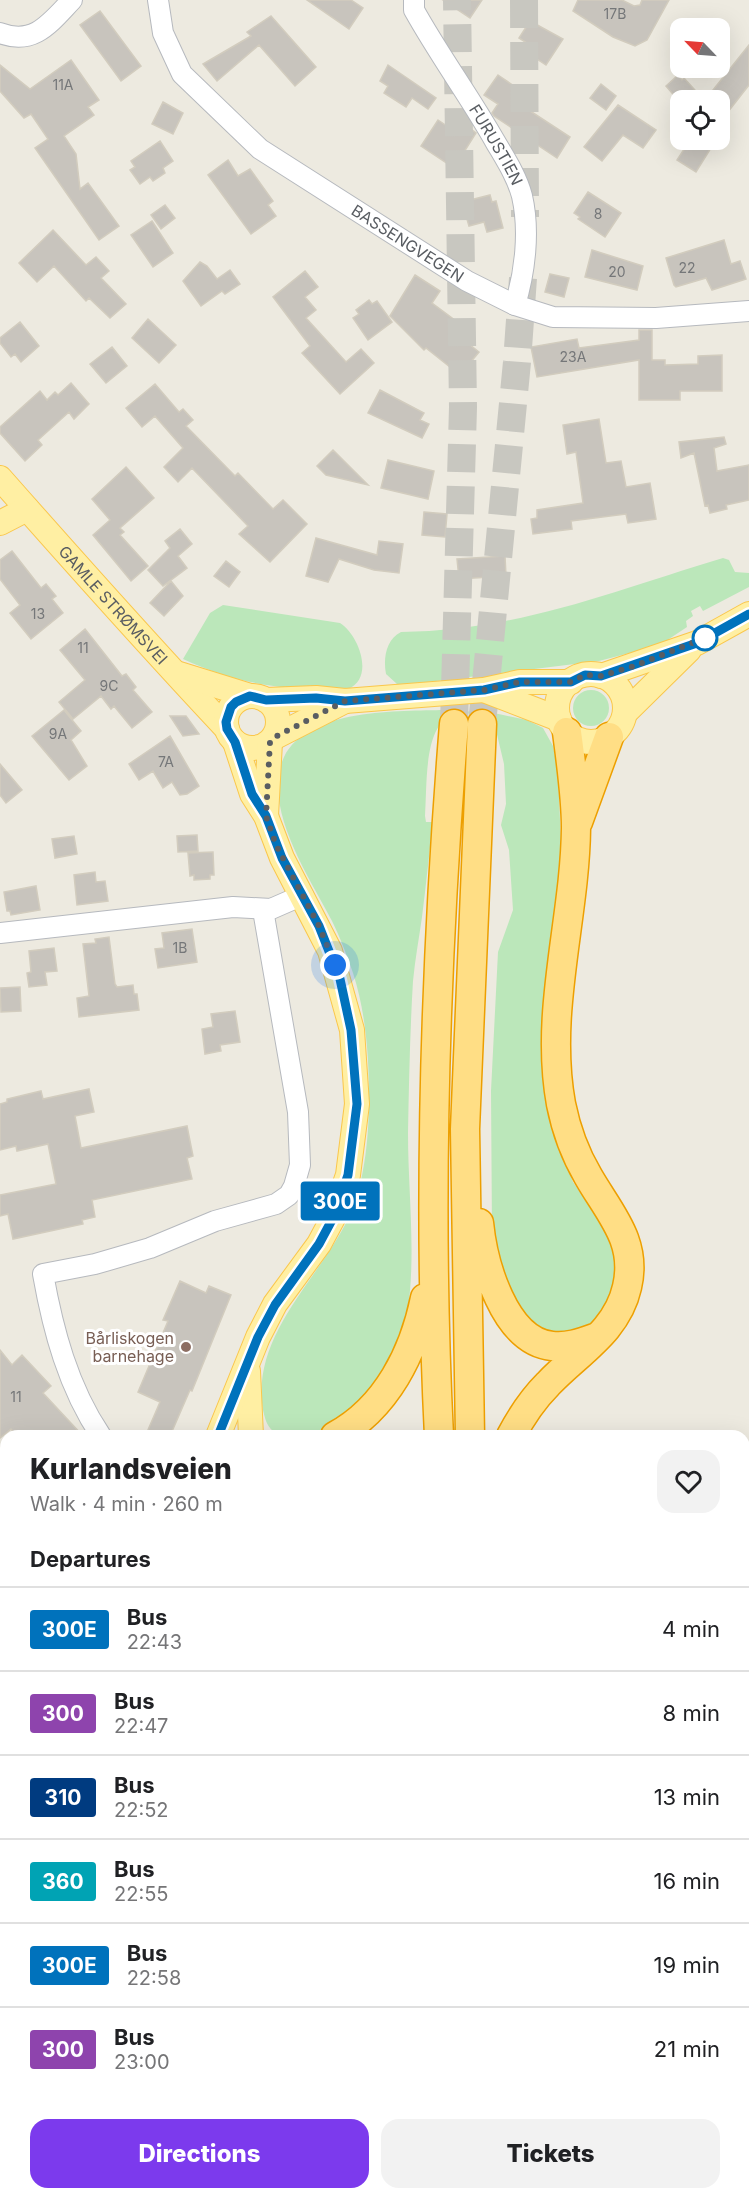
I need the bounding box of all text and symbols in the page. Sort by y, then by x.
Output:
house number: 17B [604,5,626,22]
north arrow [670,18,730,78]
map controls [670,18,730,150]
house number: 11A [52,76,74,93]
button: locate [670,90,730,150]
street label: FURUSTIEN [465,101,527,188]
street label: BASSENGVEGEN [348,200,468,286]
house number: 8 [594,205,602,222]
house number: 22 [678,259,696,276]
house number: 20 [608,263,626,280]
house number: 23A [560,348,587,365]
street label: GAMLE STRØMSVEI [55,541,172,668]
house number: 13 [31,605,45,622]
unlabelled marker [692,625,718,651]
house number: 11 [77,639,89,656]
house number: 9C [100,677,118,694]
house number: 9A [49,725,68,742]
house number: 7A [158,753,174,770]
house number: 1B [173,939,187,956]
your location [320,950,350,980]
line badge: 300E [298,1182,382,1220]
text: 300E [313,1189,367,1214]
place label: Bårliskogen barnehage [85,1328,174,1366]
marker: Bårliskogen barnehage [179,1340,193,1354]
house number: 11 [10,1388,22,1405]
button: heart [657,1450,720,1513]
text: Kurlandsveien [30,1452,232,1486]
text: Walk · 4 min · 260 m [30,1492,223,1516]
text: Departures [30,1546,151,1572]
text: Bus [127,1604,167,1630]
text: 4 min [662,1616,720,1642]
text: 300E [42,1617,97,1642]
text: 22:43 [127,1630,182,1654]
text: Bus [114,1688,155,1714]
text: 8 min [663,1700,720,1726]
text: 300 [42,1701,84,1726]
text: 22:47 [114,1714,168,1738]
text: Bus [114,1772,155,1798]
text: 13 min [654,1784,720,1810]
text: 310 [45,1785,81,1810]
text: 22:52 [114,1798,169,1822]
text: Bus [114,1856,155,1882]
text: 16 min [654,1868,720,1894]
text: 360 [42,1869,84,1894]
text: 22:55 [114,1882,168,1906]
text: Bus [127,1940,167,1966]
text: 19 min [654,1952,720,1978]
text: 300E [42,1953,97,1978]
text: 22:58 [127,1966,181,1990]
text: Bus [114,2024,155,2050]
text: 21 min [654,2036,720,2062]
text: 300 [42,2037,84,2062]
text: 23:00 [114,2050,170,2074]
button: Directions [30,2119,369,2188]
button: Tickets [381,2119,720,2188]

